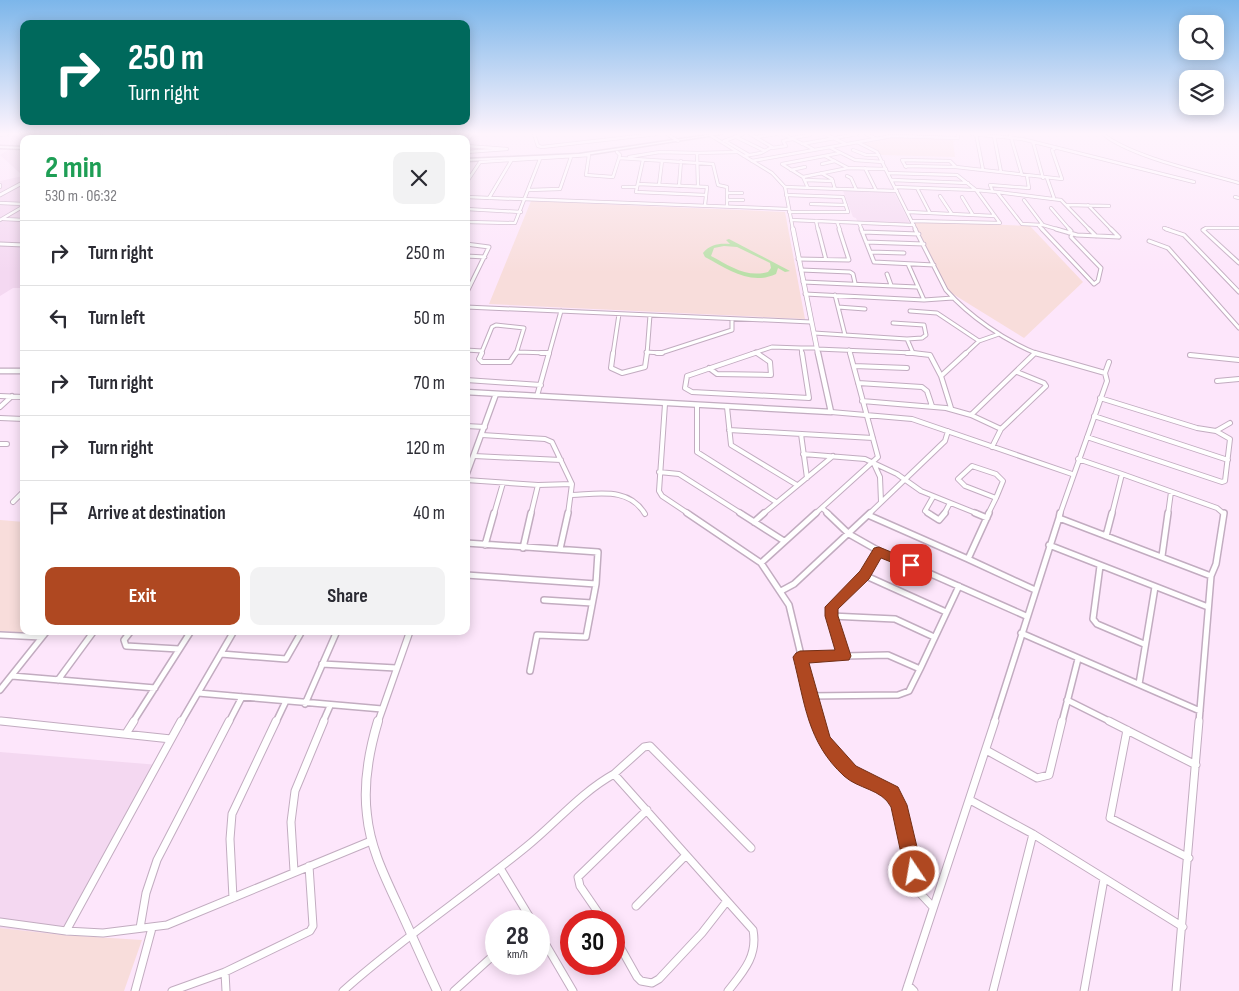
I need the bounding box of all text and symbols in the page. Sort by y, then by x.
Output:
map controls [1179,15,1224,115]
button: search [1179,15,1224,60]
text: 250 m [128,37,204,80]
icon: right [45,40,110,105]
button: layers [1179,70,1224,115]
text: Turn right [128,80,199,107]
text: 2 min [45,150,102,186]
button: close [393,152,445,204]
text: 530 m · 06:32 [45,187,117,206]
icon: right [45,239,73,267]
text: Turn right [88,242,153,265]
text: 250 m [406,242,445,265]
icon: left [45,304,73,332]
text: Turn left [88,307,145,330]
text: 50 m [414,307,445,330]
icon: right [45,369,73,397]
text: Turn right [88,372,153,395]
text: 70 m [414,372,445,395]
icon: right [45,434,73,462]
text: Turn right [88,437,153,460]
text: 120 m [407,437,445,460]
icon: arrive [45,499,73,527]
text: Arrive at destination [88,502,226,525]
text: 40 m [413,502,445,525]
pin [890,544,932,586]
icon: arrive [897,551,925,579]
button: Exit [45,567,240,625]
button: Share [250,567,445,625]
position arrow [887,845,939,897]
speed limit sign: 30 [560,910,625,975]
text: 28 [506,921,529,952]
text: km/h [507,947,528,962]

